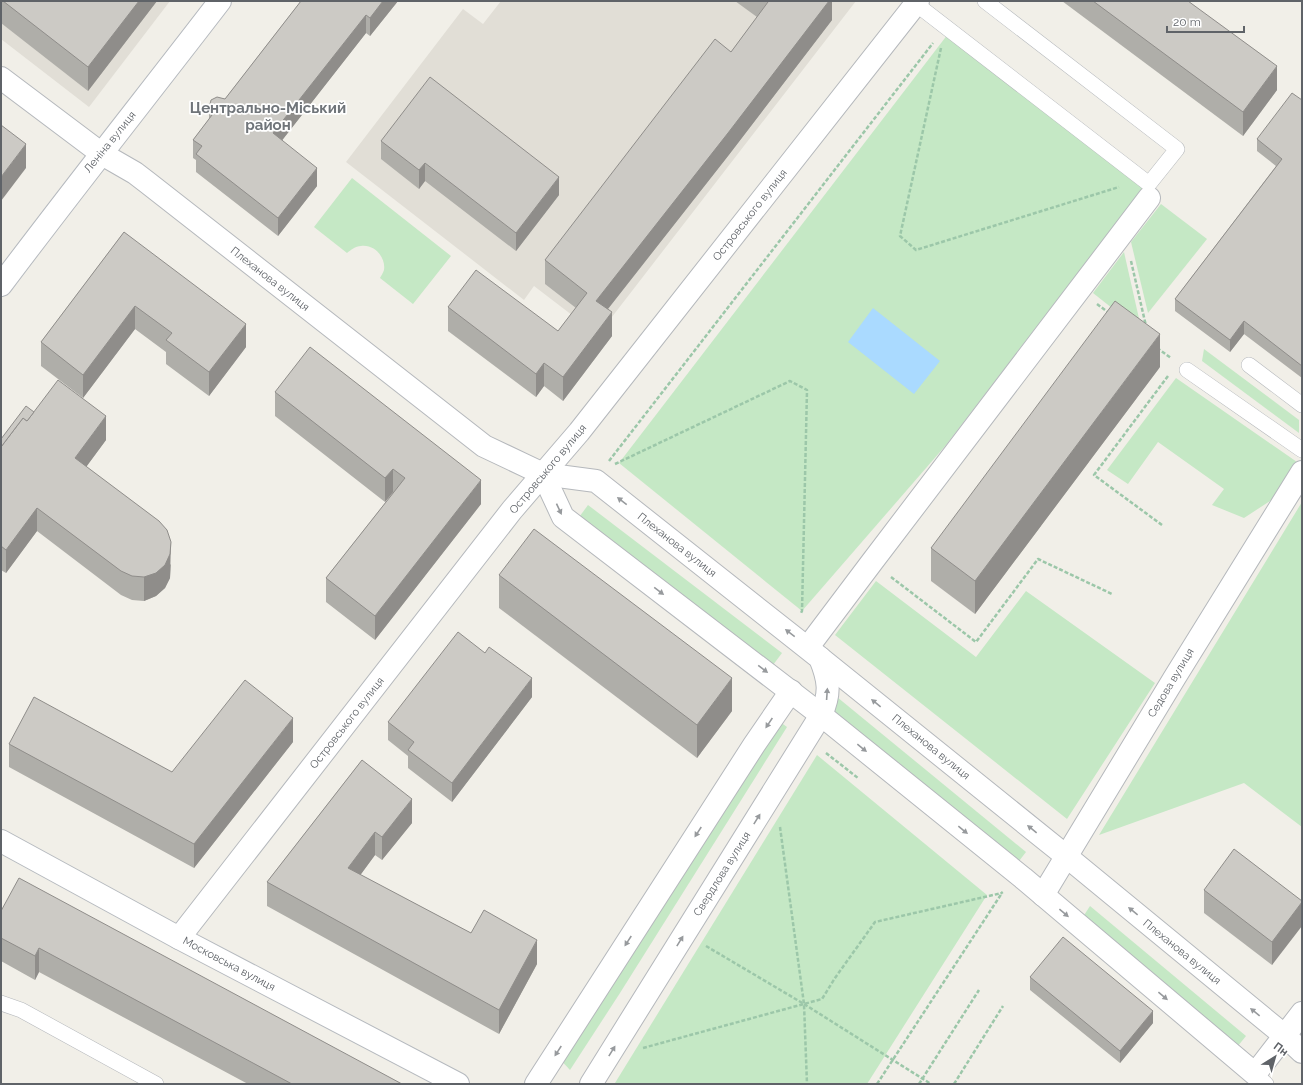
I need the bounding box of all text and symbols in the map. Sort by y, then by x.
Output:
scale bar [1167,8,1244,34]
text: 20 m [1173,15,1201,29]
district label: Центрально-Міський район [190,99,346,134]
street label: Леніна вулиця [81,109,139,175]
street label: Островського вулиця [710,167,790,263]
street label: Плеханова вулиця [228,244,312,314]
street label: Островського вулиця [507,422,589,516]
one-way arrow [616,497,627,505]
one-way arrow [556,503,562,515]
street label: Плеханова вулиця [635,510,719,580]
one-way arrow [654,586,665,595]
one-way arrow [785,629,796,637]
street label: Седова вулиця [1145,646,1197,720]
one-way arrow [757,665,768,674]
street label: Островського вулиця [307,675,387,771]
one-way arrow [824,688,831,700]
one-way arrow [871,699,882,708]
street label: Плеханова вулиця [889,712,973,782]
one-way arrow [765,718,773,728]
one-way arrow [857,744,868,753]
one-way arrow [753,814,761,824]
one-way arrow [1027,824,1038,833]
one-way arrow [958,826,969,835]
one-way arrow [694,827,702,837]
street label: Свердлова вулиця [691,829,753,919]
one-way arrow [1127,907,1138,916]
one-way arrow [1058,908,1069,917]
street label: Плеханова вулиця [1140,917,1224,987]
street label: Московська вулиця [181,934,277,994]
one-way arrow [677,935,684,947]
one-way arrow [624,936,632,946]
one-way arrow [1158,992,1169,1001]
one-way arrow [1249,1007,1260,1016]
north arrow [1255,1037,1295,1077]
text: Пн [1271,1040,1290,1059]
one-way arrow [554,1045,561,1057]
one-way arrow [608,1045,615,1057]

